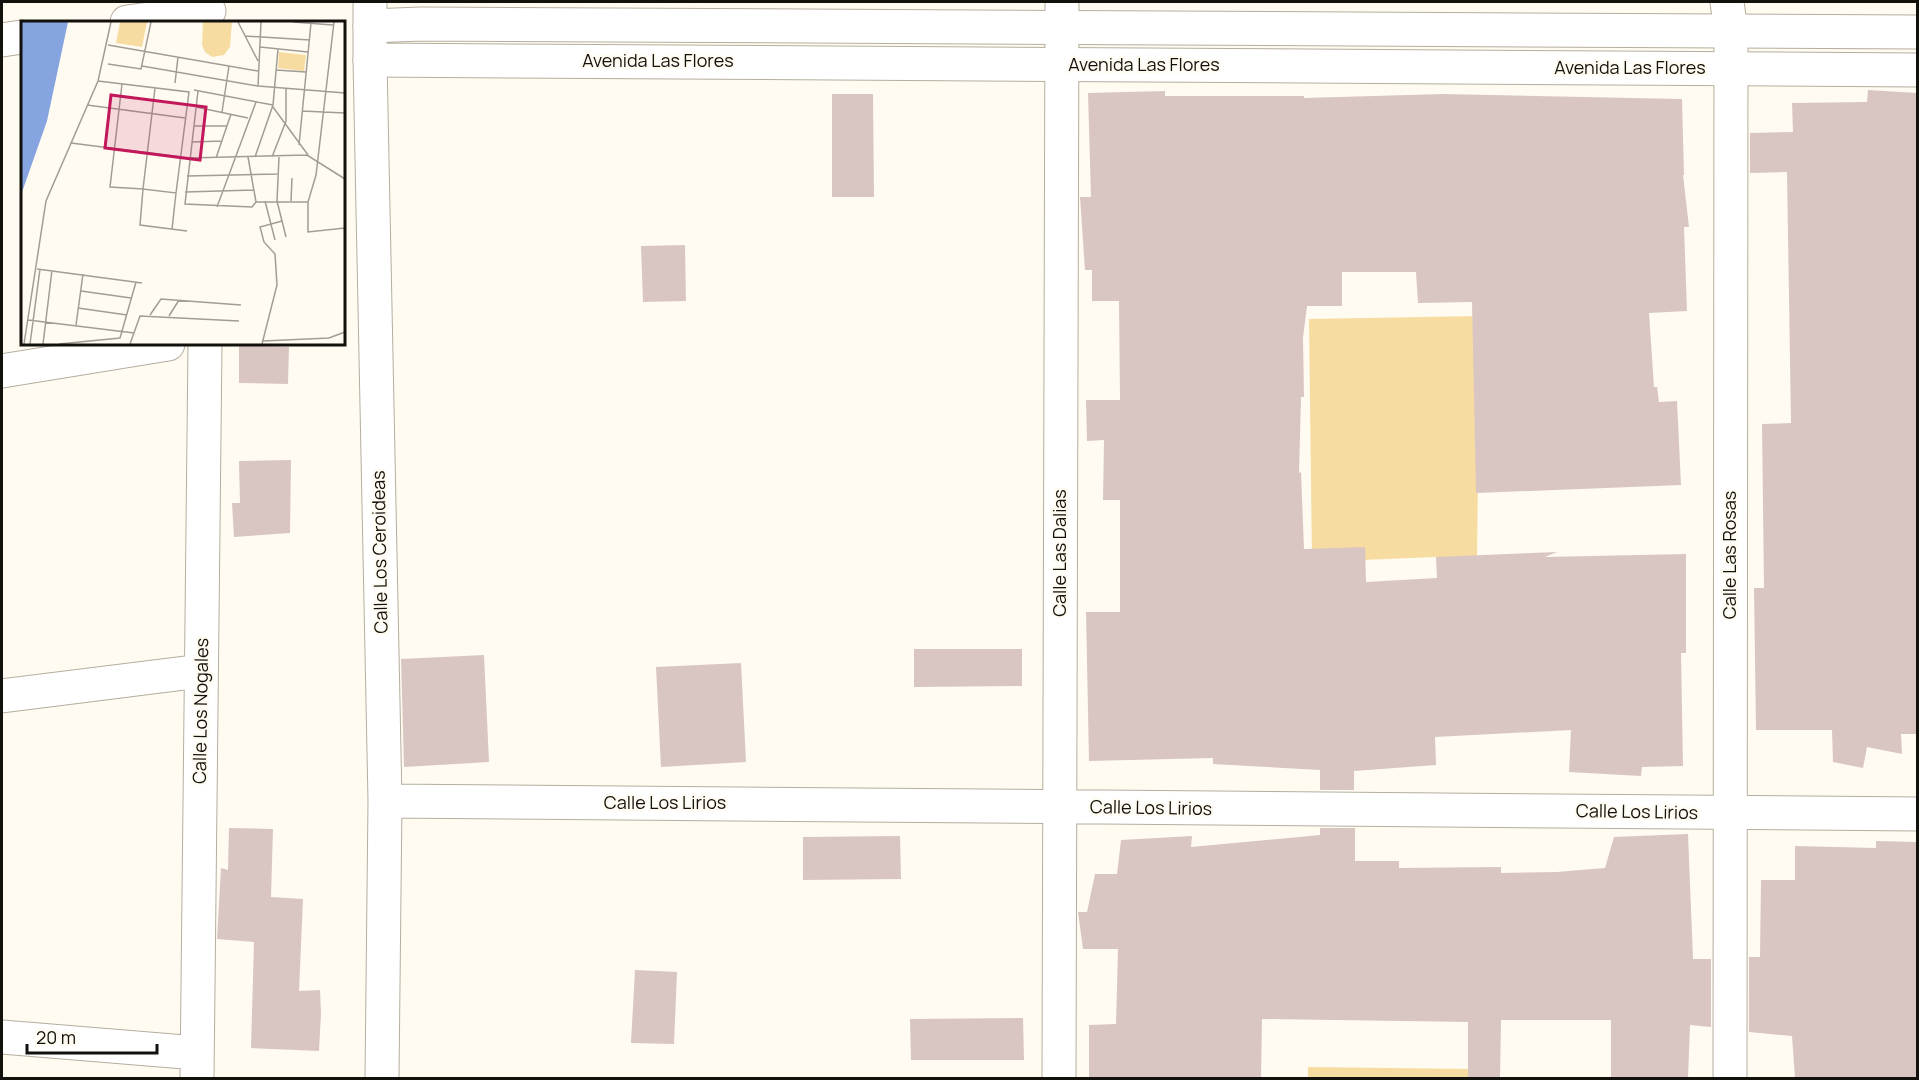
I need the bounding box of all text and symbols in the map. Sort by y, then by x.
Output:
inset map [21,21,345,345]
street label: Avenida Las Flores [582,48,734,72]
street label: Avenida Las Flores [1068,52,1220,76]
street label: Avenida Las Flores [1554,55,1706,79]
street label: Calle Los Ceroideas [366,470,392,634]
street label: Calle Las Dalias [1047,489,1071,617]
street label: Calle Las Rosas [1717,491,1741,619]
street label: Calle Los Nogales [187,638,213,784]
street label: Calle Los Lirios [604,790,726,814]
street label: Calle Los Lirios [1090,794,1212,820]
street label: Calle Los Lirios [1576,798,1698,824]
scale bar [27,1017,158,1055]
text: 20 m [36,1025,76,1049]

